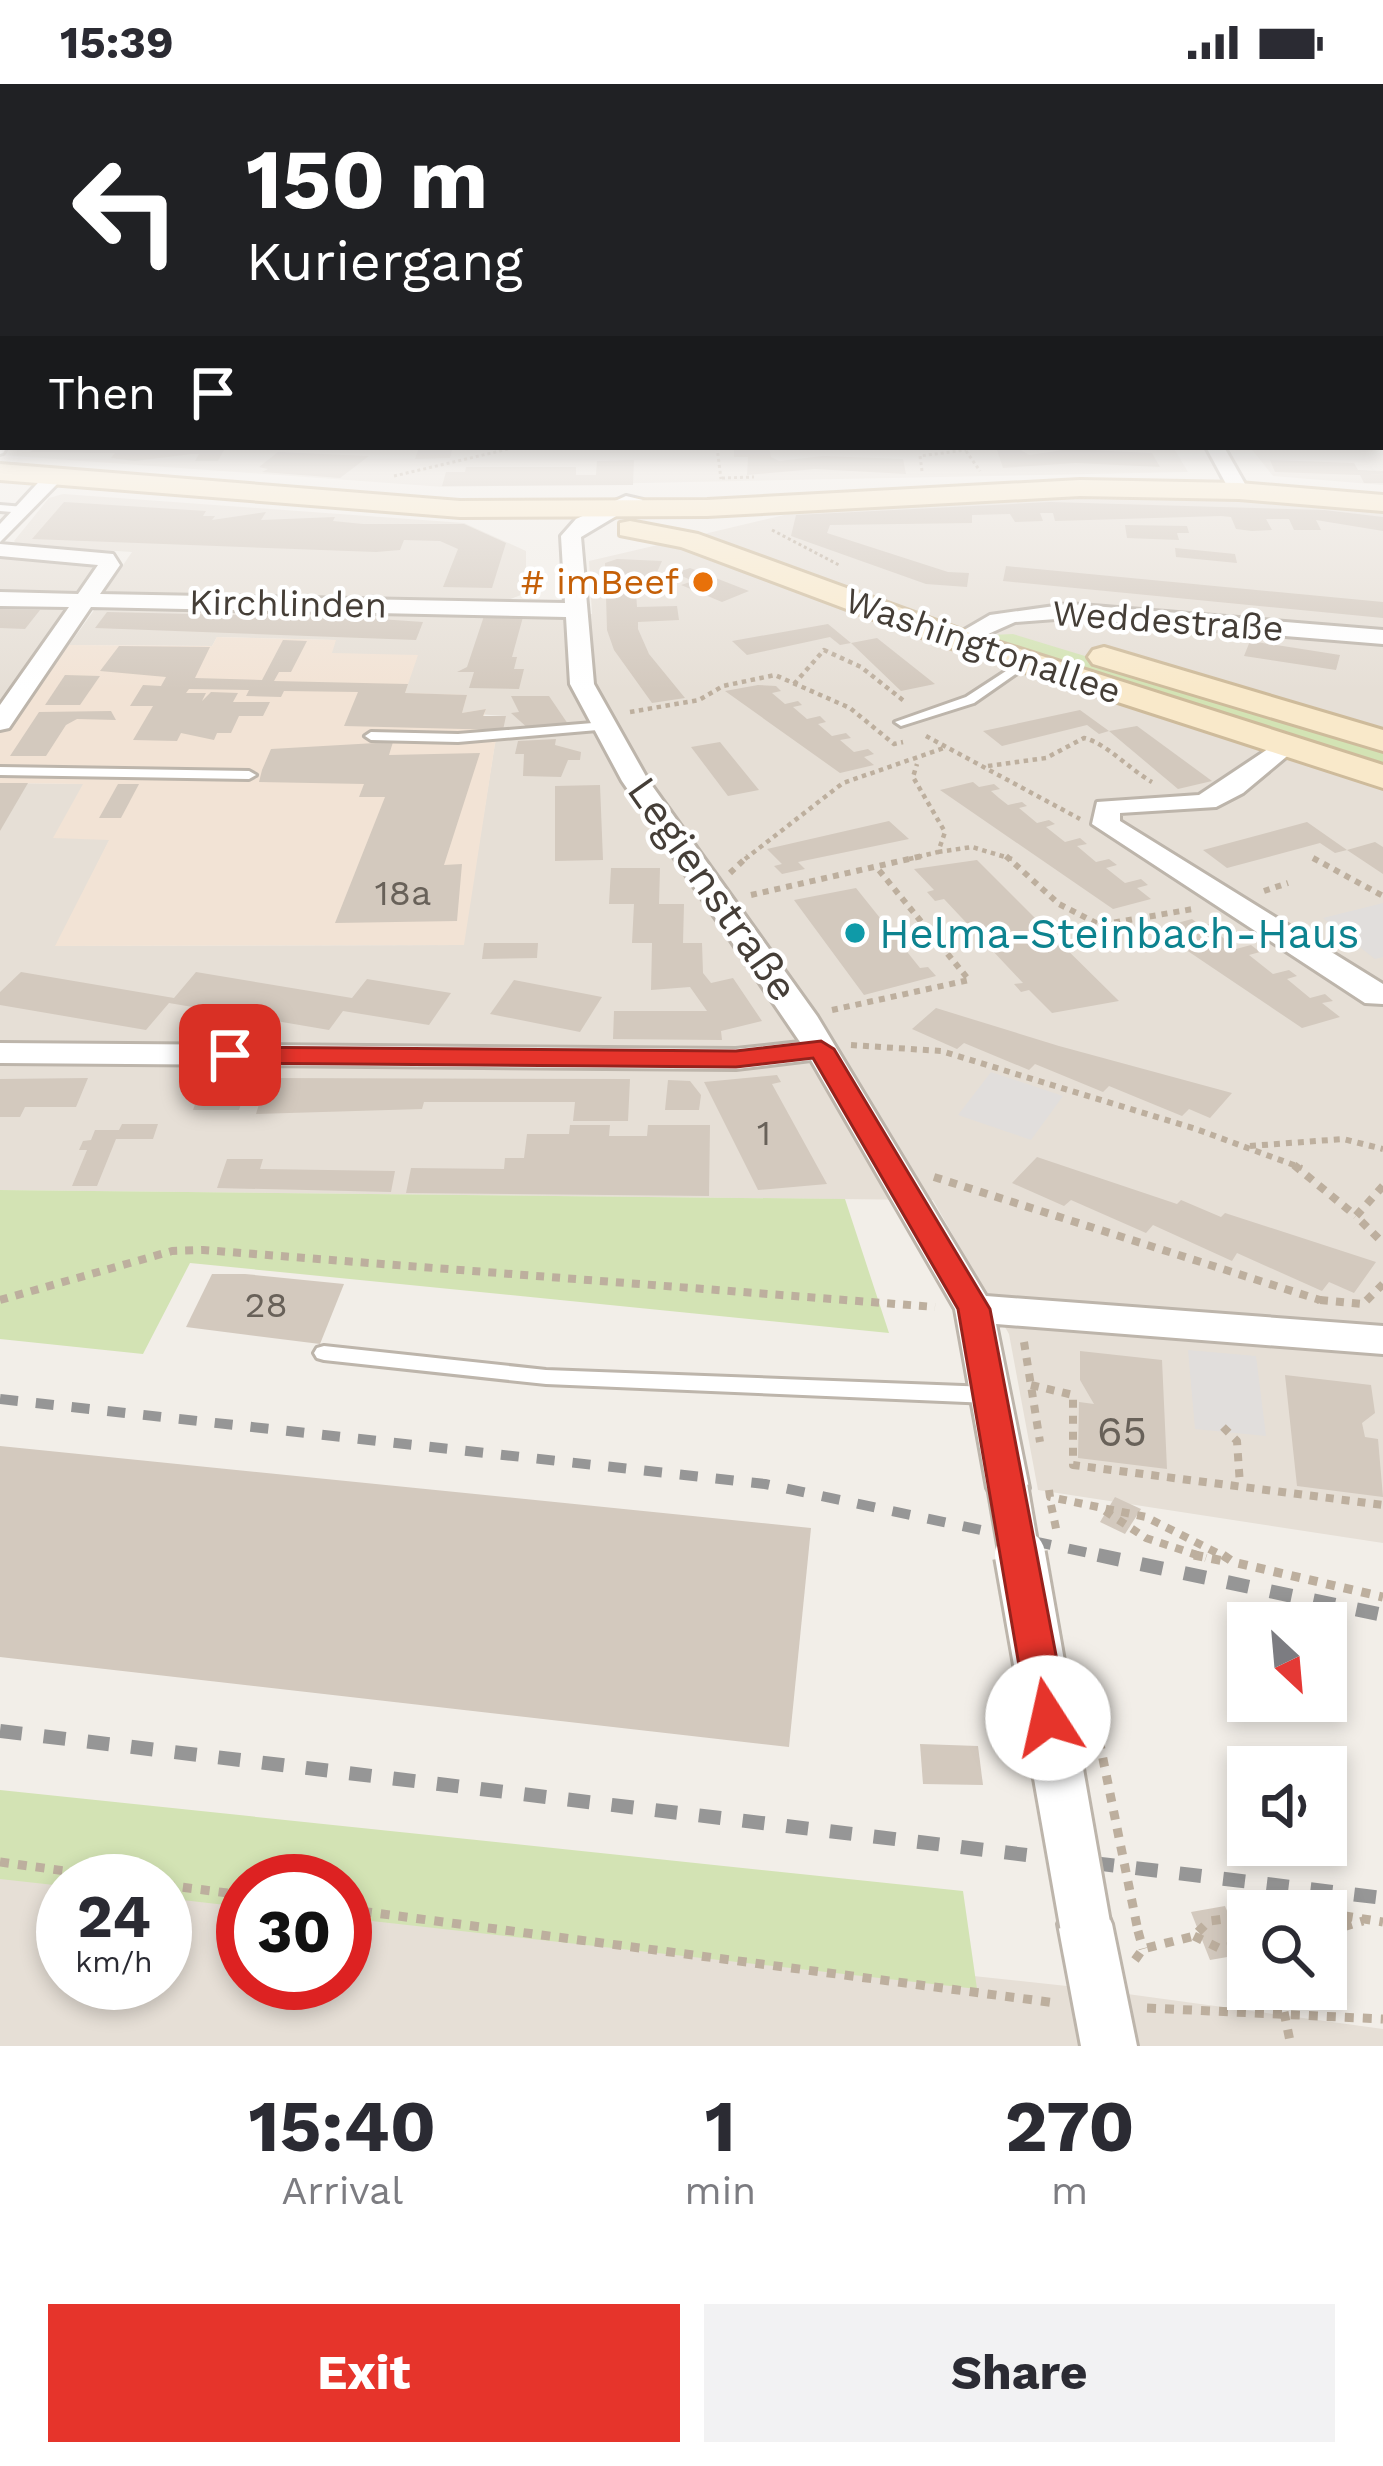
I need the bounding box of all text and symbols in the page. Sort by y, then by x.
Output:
text: 15:39 [60,16,174,69]
text: 150 m [246,130,488,228]
icon: left [48,132,204,288]
text: Kuriergang [246,230,523,293]
icon: arrive [180,360,246,426]
text: Then [48,367,156,420]
place label: # imBeef [521,561,679,603]
marker: # imBeef [690,569,716,595]
street label: Washingtonallee [840,579,1126,713]
street label: Kirchlinden [189,581,387,627]
street label: Weddestraße [1051,592,1285,650]
street label: Legienstraße [618,767,808,1011]
house number: 18a [375,872,431,914]
place label: Helma-Steinbach-Haus [879,909,1359,958]
marker: Helma-Steinbach-Haus [842,920,868,946]
pin [179,1004,281,1106]
icon: arrive [197,1022,263,1088]
house number: 1 [757,1112,771,1154]
house number: 28 [244,1284,288,1326]
house number: 65 [1097,1407,1147,1456]
north arrow [1227,1602,1347,1722]
map controls [1227,1602,1347,2010]
position arrow [985,1655,1111,1781]
button: sound [1227,1746,1347,1866]
speed limit sign: 30 [216,1854,372,2010]
text: 24 [77,1881,151,1952]
button: search [1227,1890,1347,2010]
text: km/h [75,1944,153,1979]
text: 15:40 [248,2084,436,2168]
text: 1 [705,2084,736,2168]
text: 270 [1005,2084,1135,2168]
text: Arrival [281,2168,403,2213]
text: min [685,2168,756,2213]
text: m [1051,2168,1088,2213]
button: Exit [48,2304,680,2442]
button: Share [704,2304,1335,2442]

